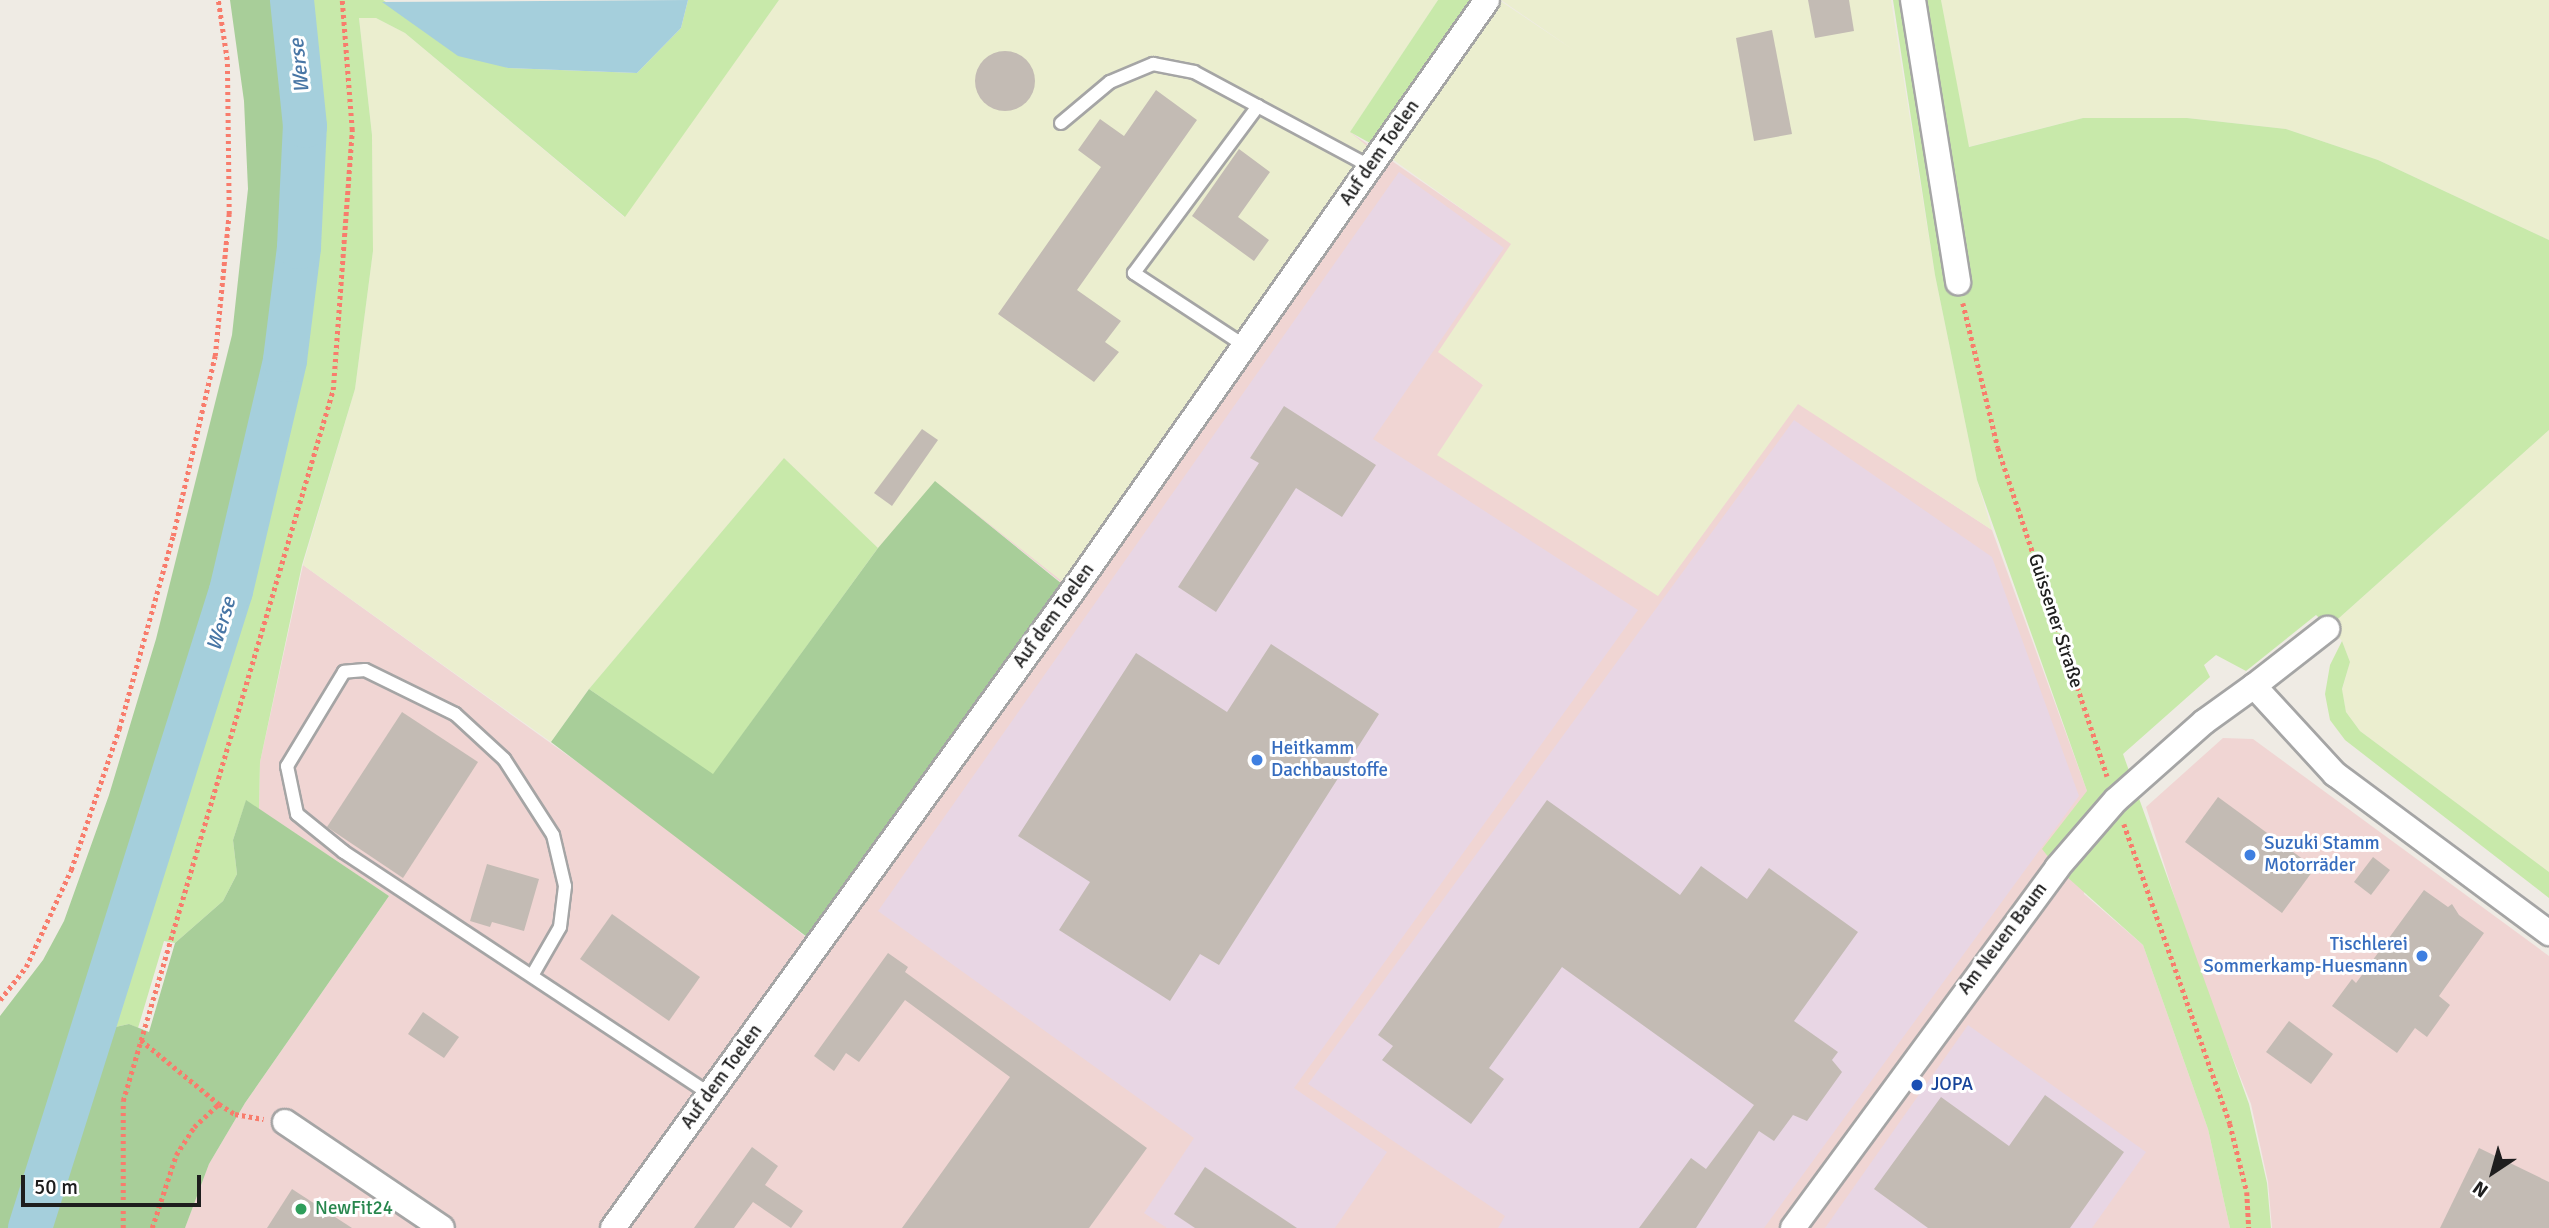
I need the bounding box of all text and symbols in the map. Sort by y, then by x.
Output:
water label: Werse [284,37,314,95]
street label: Auf dem Toelen [1335,96,1425,210]
street label: Guissener Straße [2023,551,2087,691]
street label: Auf dem Toelen [1008,559,1100,673]
water label: Werse [201,594,241,654]
place label: Heitkamm Dachbaustoffe [1271,738,1388,782]
marker: Heitkamm Dachbaustoffe [1249,752,1265,768]
place label: Suzuki Stamm Motorräder [2264,833,2380,877]
marker: Suzuki Stamm Motorräder [2242,847,2258,863]
street label: Am Neuen Baum [1953,878,2053,1000]
place label: Tischlerei Sommerkamp-Huesmann [2203,934,2408,978]
marker: Tischlerei Sommerkamp-Huesmann [2414,948,2430,964]
street label: Auf dem Toelen [676,1020,768,1134]
place label: JOPA [1931,1074,1973,1096]
marker: JOPA [1909,1077,1925,1093]
north arrow [2458,1137,2528,1207]
scale bar [24,1162,205,1206]
text: 50 m [34,1174,78,1200]
text: N [2468,1175,2493,1203]
place label: NewFit24 [315,1198,393,1220]
marker: NewFit24 [293,1201,309,1217]

